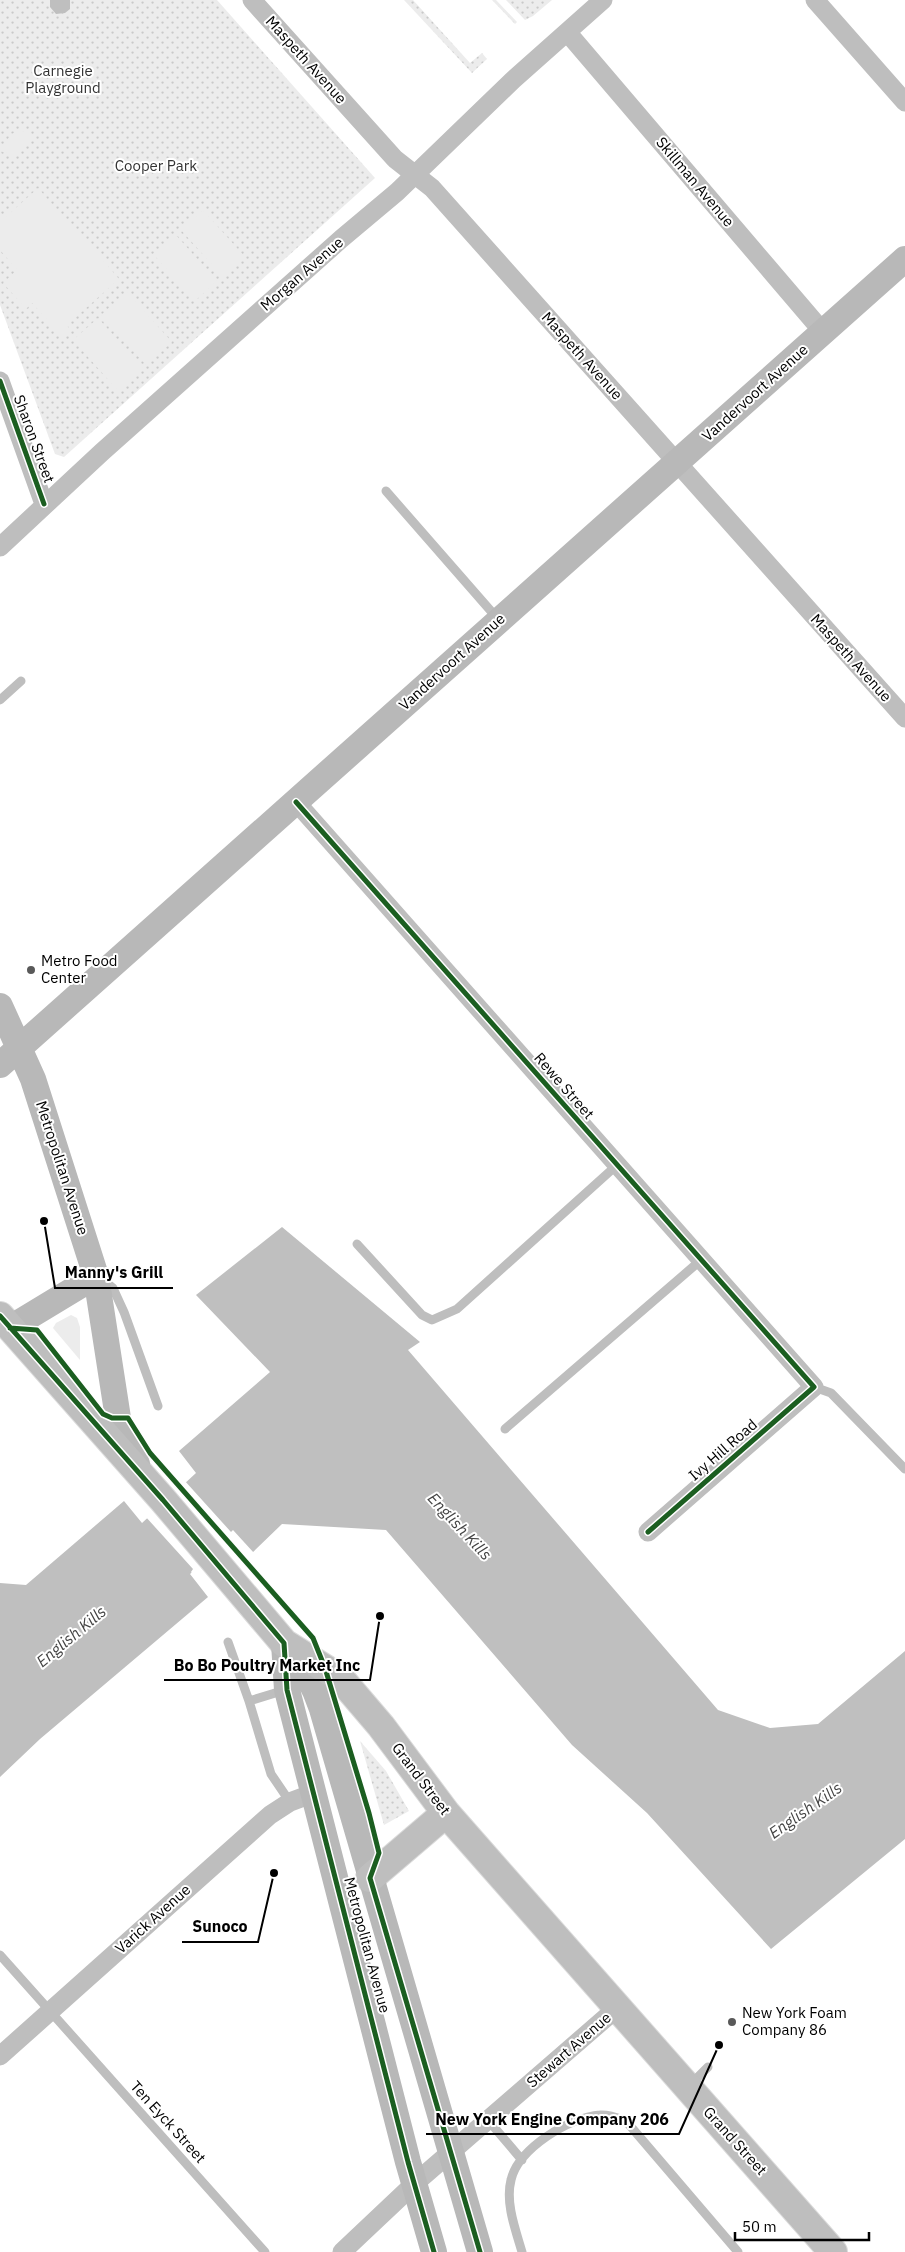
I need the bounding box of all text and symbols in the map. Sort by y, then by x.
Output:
street label: Maspeth Avenue [262,12,351,108]
park label: Carnegie Playground [25,61,101,97]
street label: Skillman Avenue [652,133,739,231]
park label: Cooper Park [115,156,197,175]
street label: Morgan Avenue [256,232,347,315]
street label: Maspeth Avenue [538,308,627,404]
street label: Vandervoort Avenue [698,340,812,445]
street label: Sharon Street [10,392,59,485]
street label: Vandervoort Avenue [395,609,509,714]
street label: Maspeth Avenue [807,610,896,706]
place label: Metro Food Center [41,951,118,987]
marker: Metro Food Center [25,964,37,976]
street label: Rewe Street [530,1049,598,1123]
street label: Metropolitan Avenue [32,1098,93,1237]
callout: Manny's Grill [55,1257,173,1288]
text: Manny's Grill [65,1262,163,1282]
street label: Ivy Hill Road [684,1415,761,1485]
water label: English Kills [424,1488,496,1564]
water label: English Kills [32,1601,110,1671]
callout: Bo Bo Poultry Market Inc [164,1649,370,1680]
text: Bo Bo Poultry Market Inc [174,1655,360,1675]
street label: Grand Street [388,1739,455,1819]
water label: English Kills [764,1777,846,1843]
street label: Metropolitan Avenue [340,1875,395,2015]
street label: Varick Avenue [111,1880,194,1957]
callout: Sunoco [182,1911,258,1942]
text: Sunoco [192,1916,248,1936]
place label: New York Foam Company 86 [742,2003,847,2039]
street label: Stewart Avenue [522,2008,615,2092]
marker: New York Foam Company 86 [726,2016,738,2028]
street label: Ten Eyck Street [126,2077,210,2167]
street label: Grand Street [700,2102,771,2179]
callout: New York Engine Company 206 [426,2103,679,2134]
text: New York Engine Company 206 [435,2109,669,2129]
scale bar [735,2210,869,2242]
text: 50 m [742,2217,777,2236]

